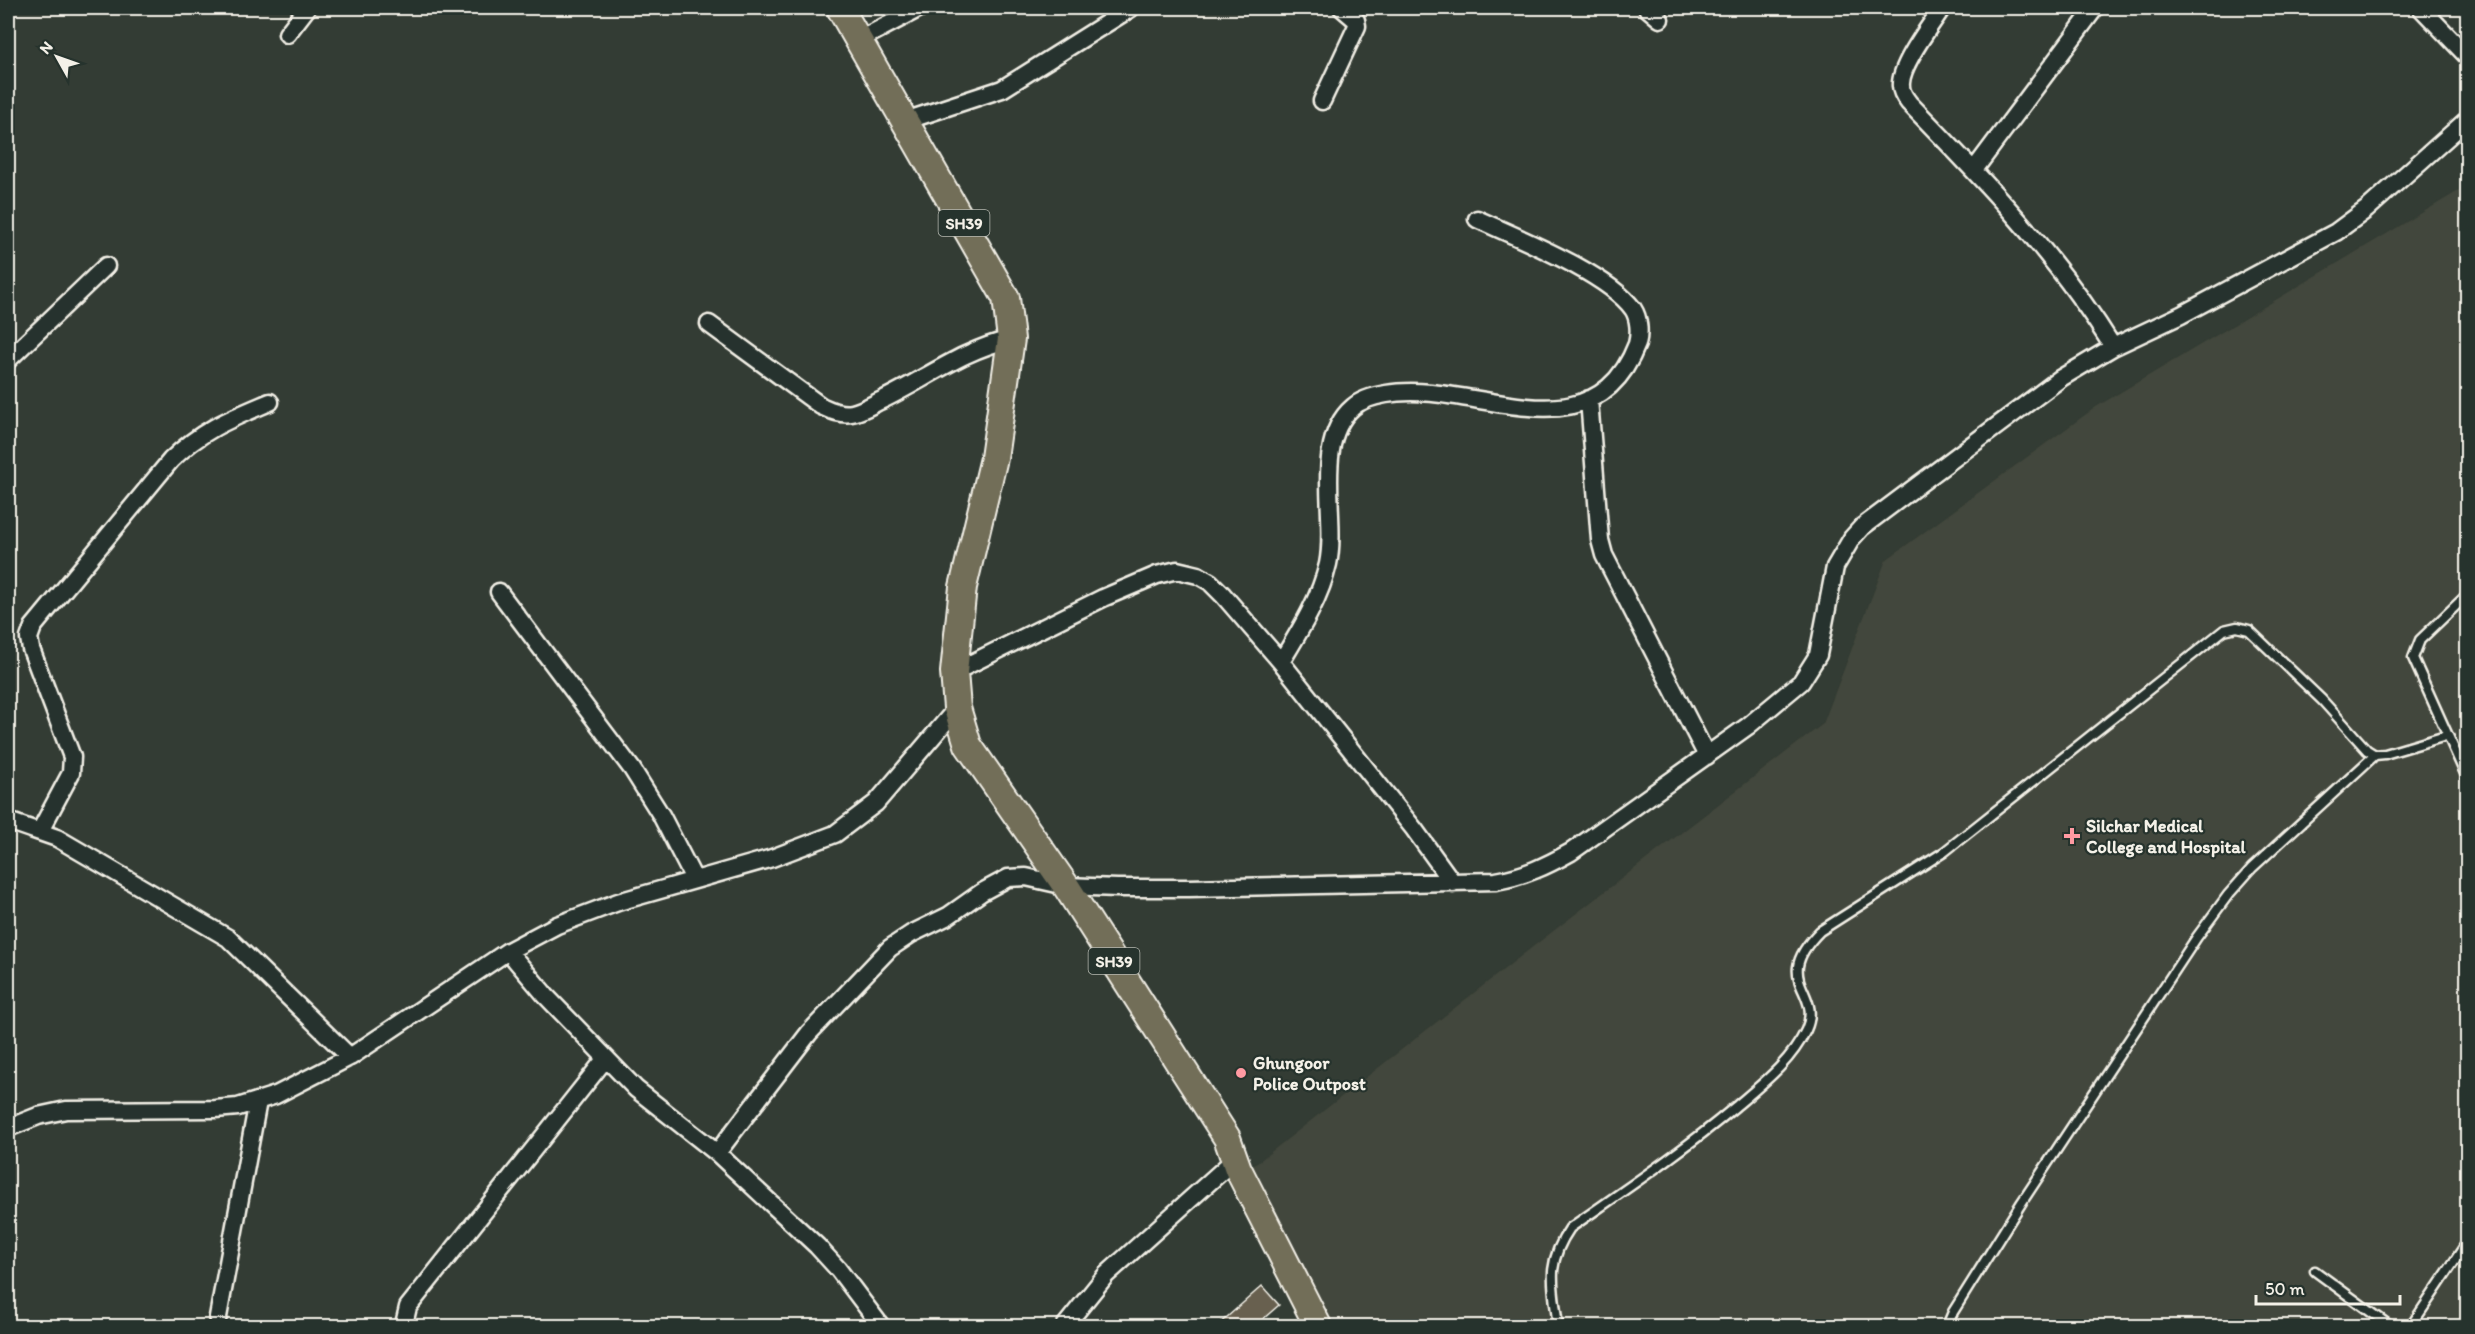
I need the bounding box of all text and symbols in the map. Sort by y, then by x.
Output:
north arrow [27,27,87,87]
text: N [35,37,57,58]
road number: SH39 [938,210,990,236]
place label: Silchar Medical College and Hospital [2086,815,2247,858]
marker: Silchar Medical College and Hospital [2063,827,2081,845]
road number: SH39 [1088,948,1140,974]
place label: Ghungoor Police Outpost [1253,1052,1366,1095]
marker: Ghungoor Police Outpost [1234,1066,1248,1080]
scale bar [2256,1268,2400,1306]
text: 50 m [2265,1278,2305,1300]

